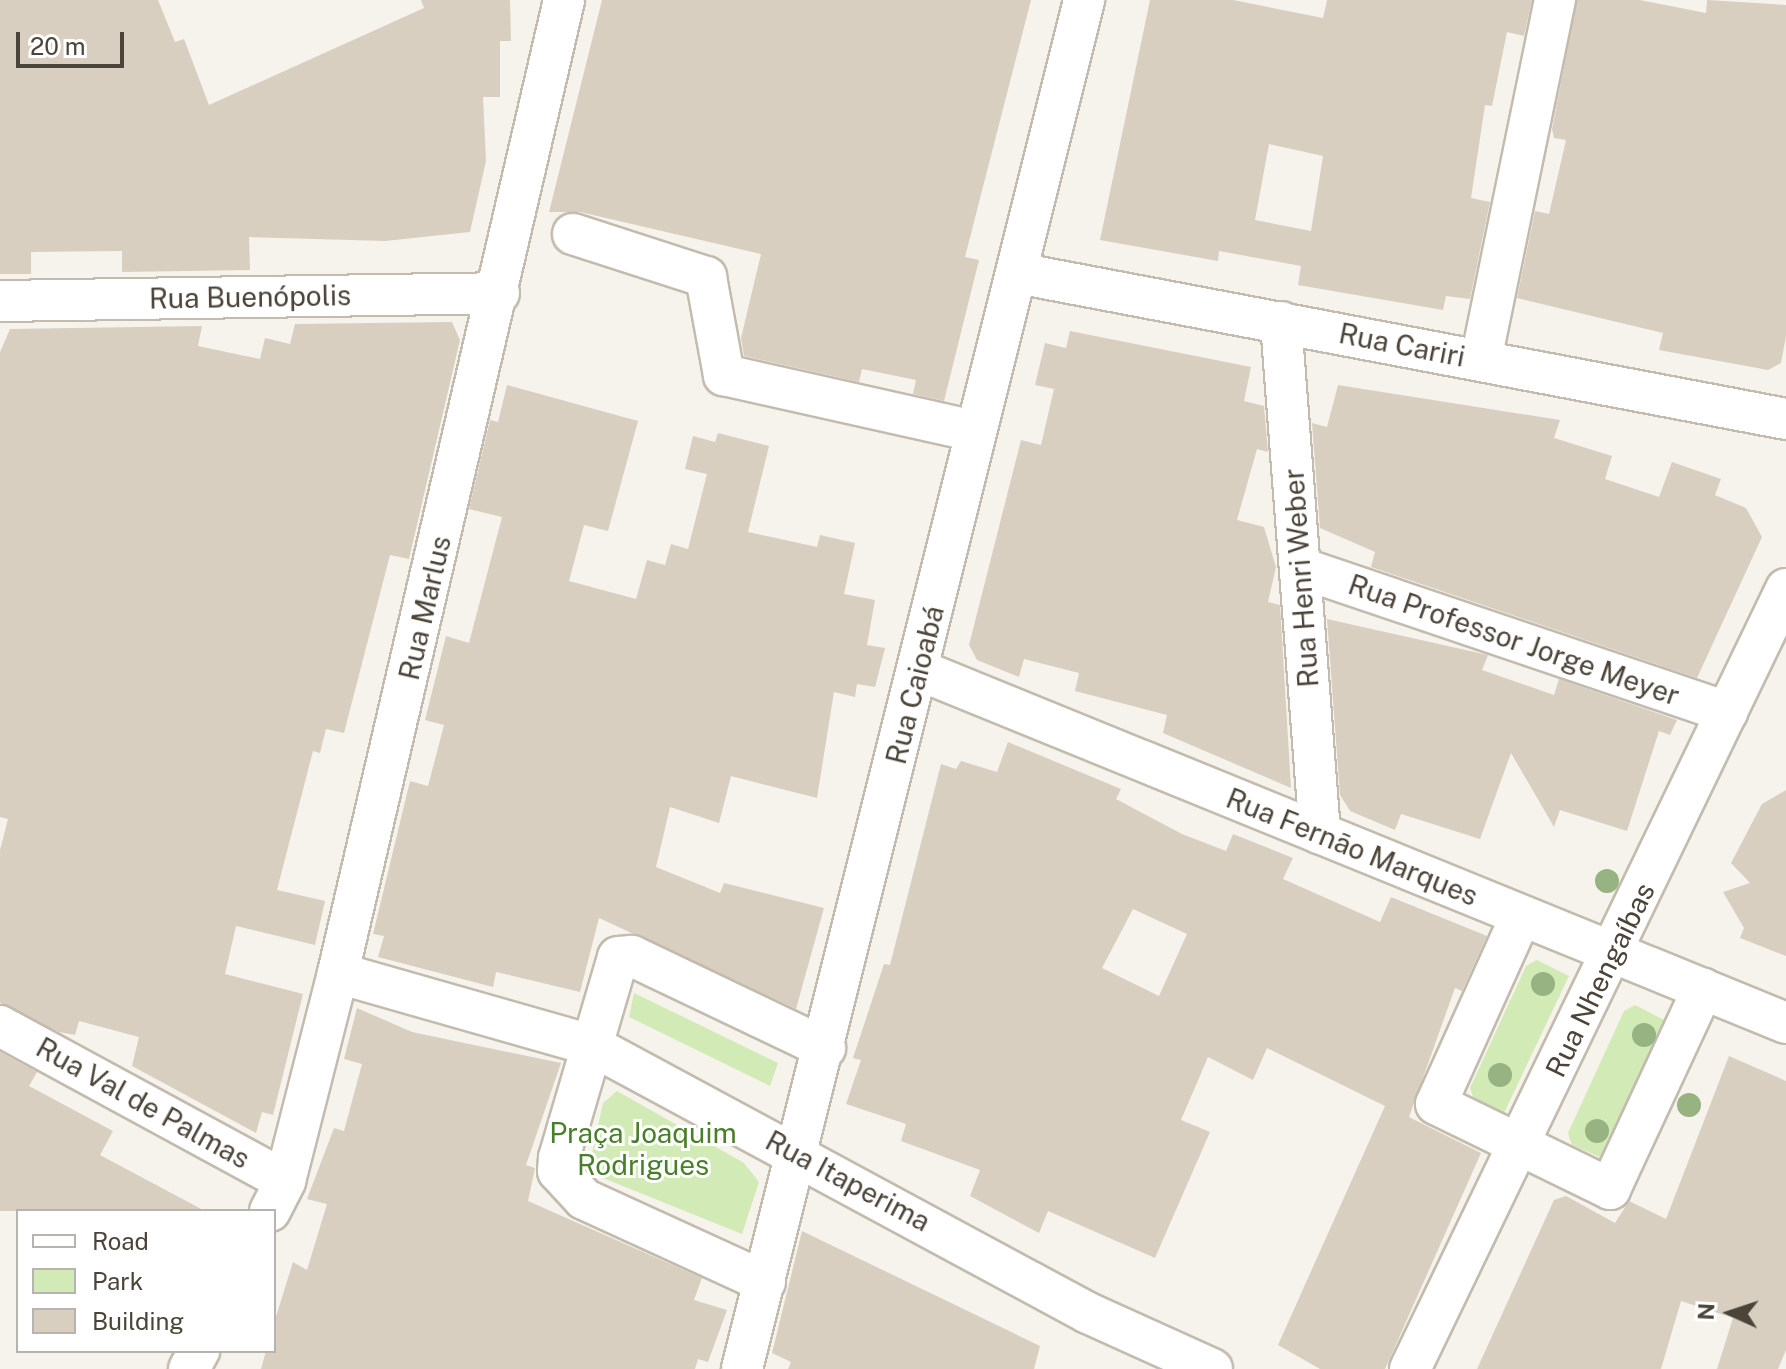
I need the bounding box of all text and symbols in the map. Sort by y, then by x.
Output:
scale bar [20,16,128,66]
text: 20 m [30,32,86,60]
street label: Rua Buenópolis [149,278,351,316]
street label: Rua Cariri [1336,316,1468,374]
street label: Rua Henri Weber [1277,467,1325,689]
street label: Rua Marlus [392,533,458,683]
street label: Rua Professor Jorge Meyer [1344,567,1684,713]
street label: Rua Caioabá [879,602,951,768]
street label: Rua Fernão Marques [1221,781,1483,913]
street label: Rua Nhengaíbas [1538,877,1662,1083]
street label: Rua Val de Palmas [30,1030,256,1176]
park label: Praça Joaquim Rodrigues [549,1116,737,1182]
street label: Rua Itaperima [760,1124,936,1238]
legend [16,1209,276,1353]
text: Road [92,1227,149,1255]
text: Park [92,1267,143,1295]
north arrow [1690,1273,1770,1353]
text: N [1693,1302,1719,1321]
text: Building [92,1307,184,1335]

